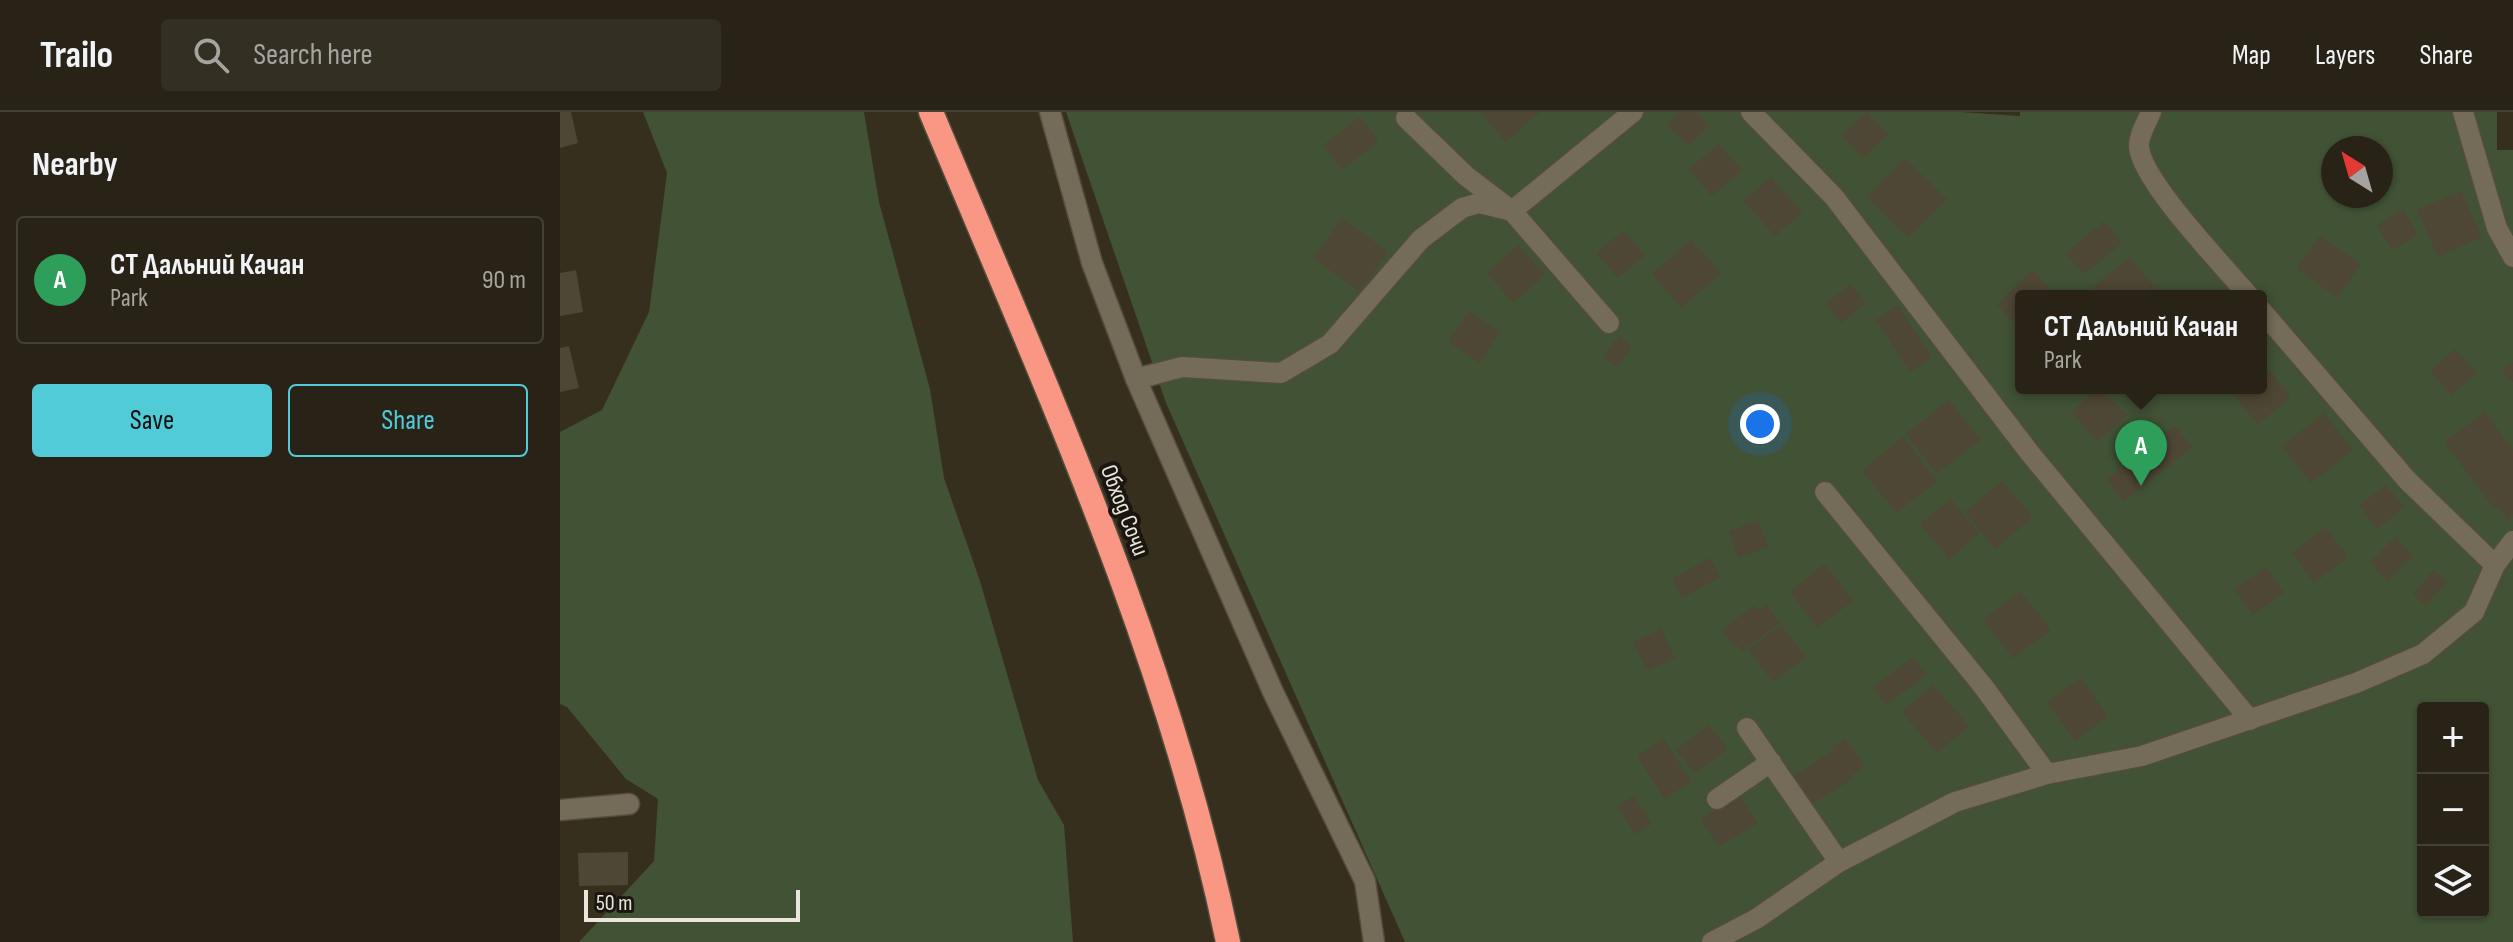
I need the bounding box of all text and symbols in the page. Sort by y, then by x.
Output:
search box [161,19,721,91]
text: Trailo [40,33,113,78]
icon: search [189,33,233,77]
text: Search here [253,37,372,73]
text: Map [2232,39,2271,72]
text: Layers [2315,39,2375,72]
text: Share [2419,39,2473,72]
north arrow [2321,136,2393,208]
text: Nearby [32,144,118,185]
text: СТ Дальний Качан [110,247,304,283]
text: A [54,265,66,296]
text: 90 m [482,265,526,296]
text: Park [110,283,148,314]
popup [2015,290,2267,394]
text: СТ Дальний Качан [2044,309,2238,345]
text: Park [2044,345,2082,376]
button: Save [32,384,272,457]
button: Share [288,384,528,457]
your location [1740,404,1780,444]
pin: A [2115,420,2167,486]
street label: Обход Сочи [1094,461,1155,560]
map controls [2417,702,2489,918]
button: + [2417,702,2489,774]
button: − [2417,774,2489,846]
button: layers [2417,846,2489,918]
scale bar [584,886,800,922]
text: 50 m [596,890,632,917]

